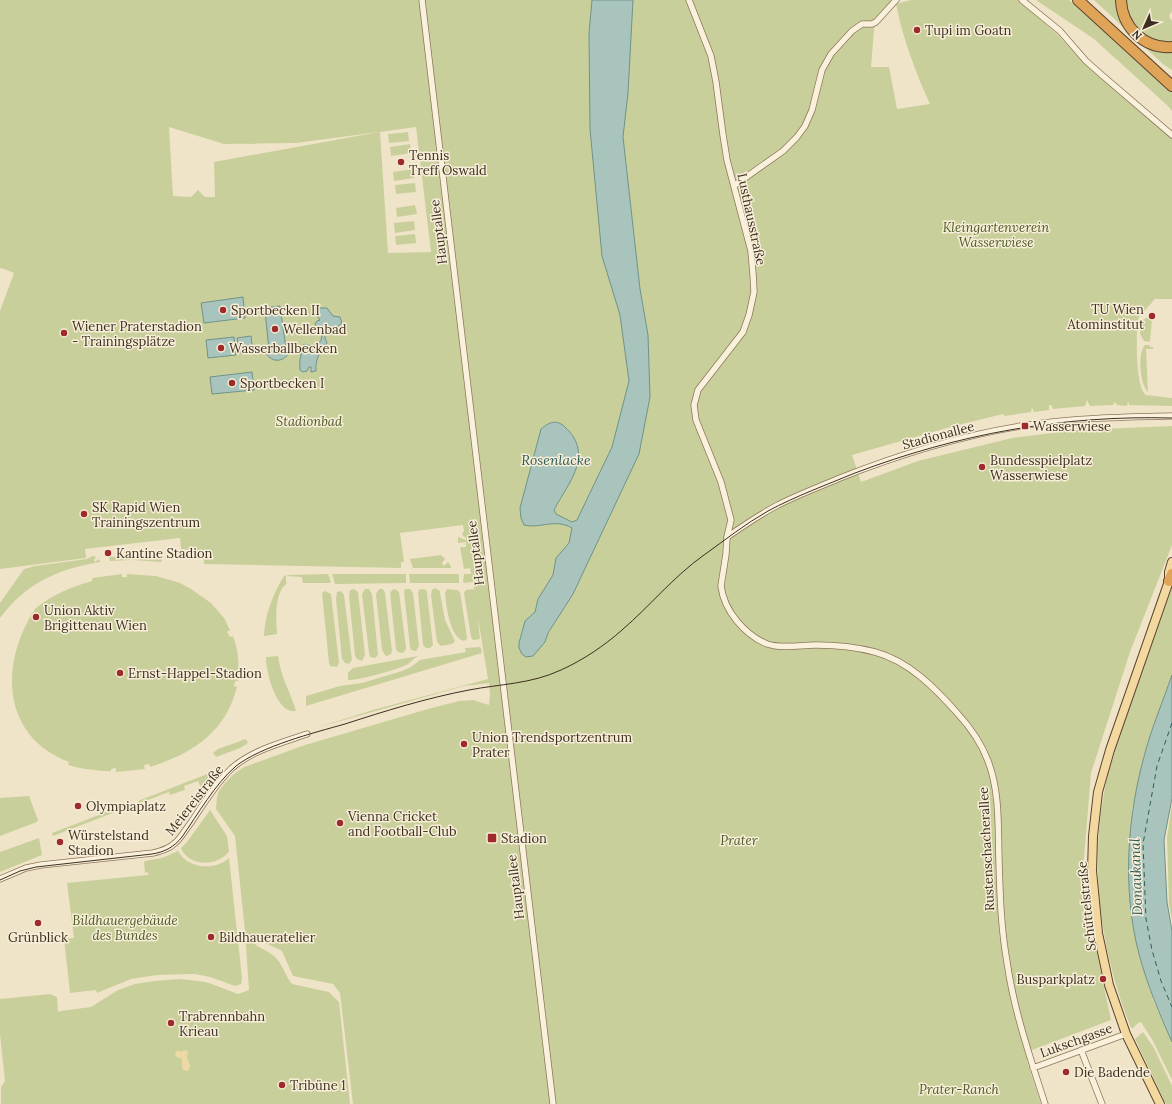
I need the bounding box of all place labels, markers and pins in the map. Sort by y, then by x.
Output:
place label: Tupi im Goatn [925,22,1012,39]
marker: Tupi im Goatn [912,25,922,35]
place label: Tennis Treff Oswald [409,147,487,179]
marker: Tennis Treff Oswald [396,157,406,167]
place label: TU Wien Atominstitut [1066,301,1144,333]
place label: Sportbecken II [231,302,320,319]
marker: Sportbecken II [218,305,228,315]
marker: TU Wien Atominstitut [1147,311,1157,321]
place label: Wiener Praterstadion - Trainingsplätze [72,318,202,350]
place label: Wellenbad [283,321,347,338]
marker: Wellenbad [270,324,280,334]
marker: Wiener Praterstadion - Trainingsplätze [59,328,69,338]
place label: Wasserballbecken [229,340,338,357]
marker: Wasserballbecken [216,343,226,353]
place label: Sportbecken I [240,375,324,392]
marker: Sportbecken I [227,378,237,388]
place label: Wasserwiese [1033,418,1111,435]
marker: Wasserwiese [1020,421,1030,431]
place label: Bundesspielplatz Wasserwiese [990,452,1092,484]
marker: Bundesspielplatz Wasserwiese [977,462,987,472]
place label: SK Rapid Wien Trainingszentrum [92,499,200,531]
marker: SK Rapid Wien Trainingszentrum [79,509,89,519]
place label: Kantine Stadion [116,545,212,562]
marker: Kantine Stadion [103,548,113,558]
place label: Union Aktiv Brigittenau Wien [44,602,147,634]
marker: Union Aktiv Brigittenau Wien [31,612,41,622]
place label: Ernst-Happel-Stadion [128,665,262,682]
marker: Ernst-Happel-Stadion [115,668,125,678]
place label: Union Trendsportzentrum Prater [472,729,633,761]
marker: Union Trendsportzentrum Prater [459,739,469,749]
place label: Olympiaplatz [86,798,166,815]
marker: Olympiaplatz [73,801,83,811]
place label: Vienna Cricket and Football-Club [347,808,457,840]
marker: Vienna Cricket and Football-Club [335,818,345,828]
place label: Würstelstand Stadion [68,827,149,859]
place label: Stadion [501,830,547,847]
marker: Stadion [486,832,498,844]
marker: Würstelstand Stadion [55,837,65,847]
marker: Grünblick [33,918,43,928]
place label: Grünblick [8,929,68,946]
place label: Bildhaueratelier [219,929,316,946]
marker: Bildhaueratelier [206,932,216,942]
place label: Busparkplatz [1017,971,1095,988]
marker: Busparkplatz [1098,974,1108,984]
place label: Trabrennbahn Krieau [179,1008,265,1040]
marker: Trabrennbahn Krieau [166,1018,176,1028]
place label: Die Badende [1074,1064,1150,1081]
marker: Die Badende [1061,1067,1071,1077]
place label: Tribüne 1 [290,1077,346,1094]
marker: Tribüne 1 [277,1080,287,1090]

